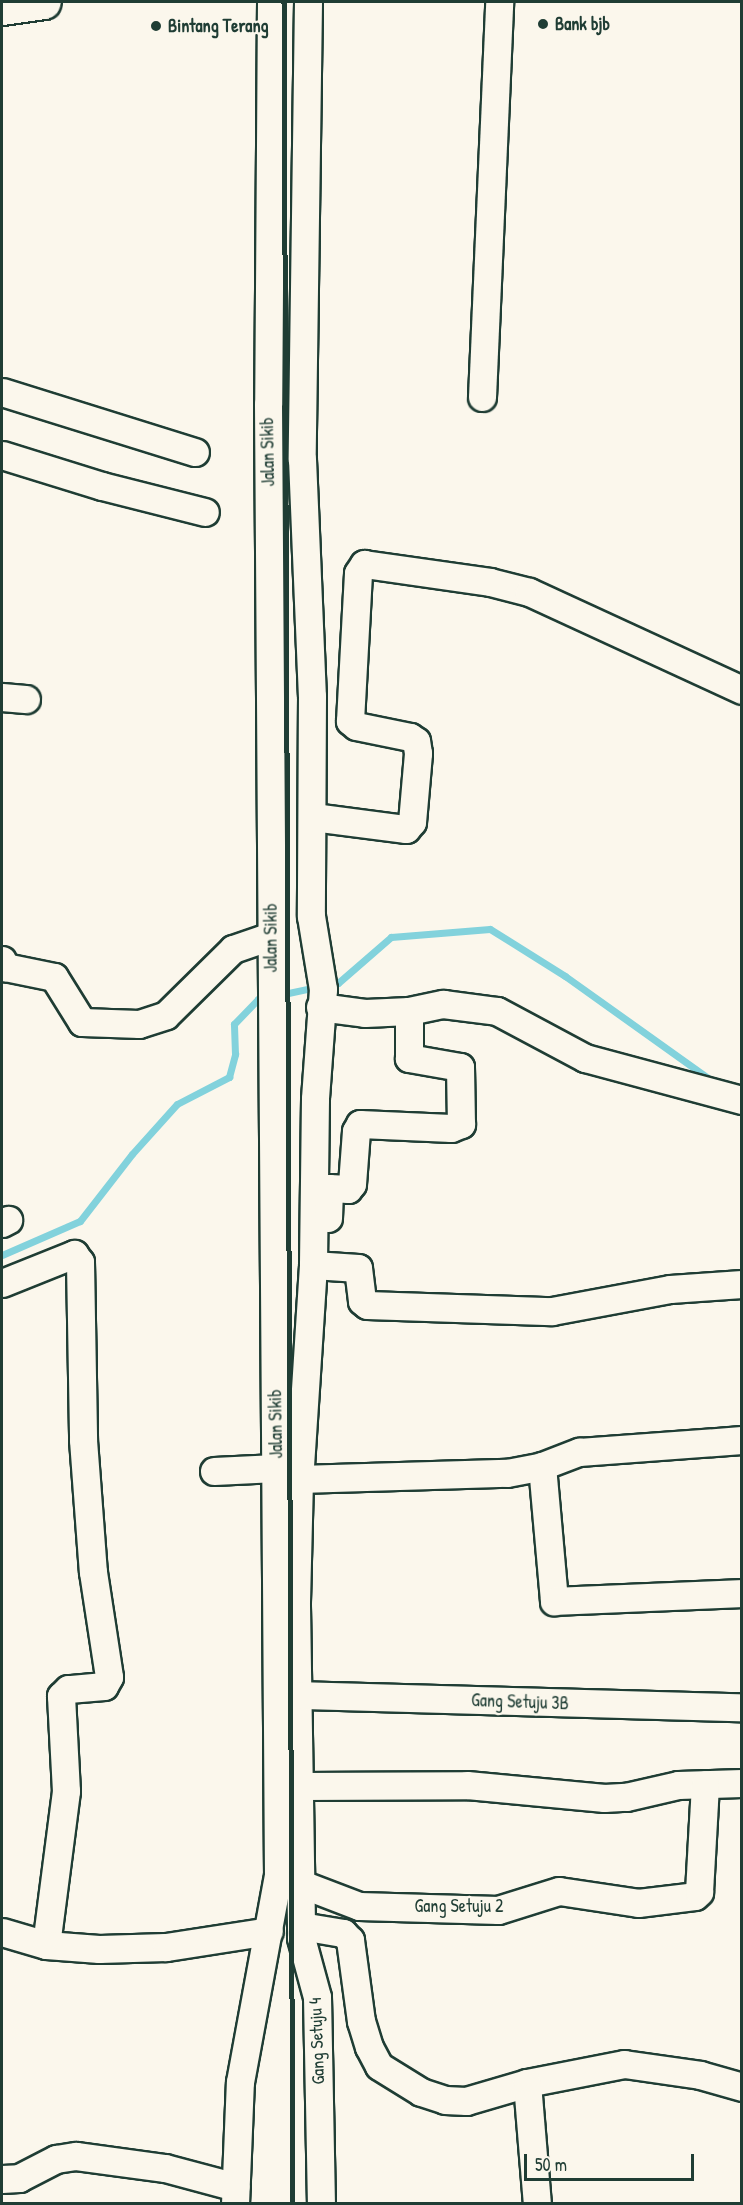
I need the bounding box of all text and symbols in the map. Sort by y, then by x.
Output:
place label: Bank bjb [555,13,610,35]
place label: Bintang Terang [168,15,269,37]
marker: Bank bjb [536,17,550,31]
marker: Bintang Terang [149,19,163,33]
street label: Jalan Sikib [257,417,279,487]
street label: Jalan Sikib [260,903,282,973]
street label: Jalan Sikib [265,1389,287,1459]
street label: Gang Setuju 3B [471,1690,569,1714]
street label: Gang Setuju 2 [415,1895,503,1917]
street label: Gang Setuju 4 [305,1997,329,2085]
scale bar [527,2142,696,2180]
text: 50 m [535,2152,567,2177]

